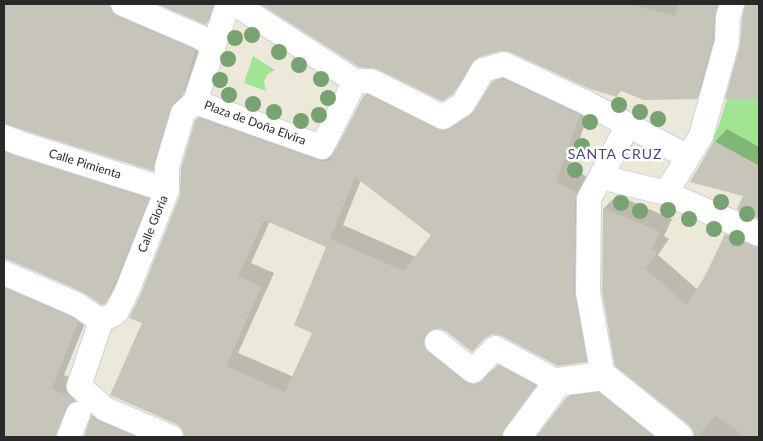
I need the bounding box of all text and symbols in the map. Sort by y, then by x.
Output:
street label: Plaza de Doña Elvira [202,98,308,148]
street label: Calle Pimienta [47,146,123,182]
district label: SANTA CRUZ [566,146,664,162]
street label: Calle Gloria [135,193,171,255]

